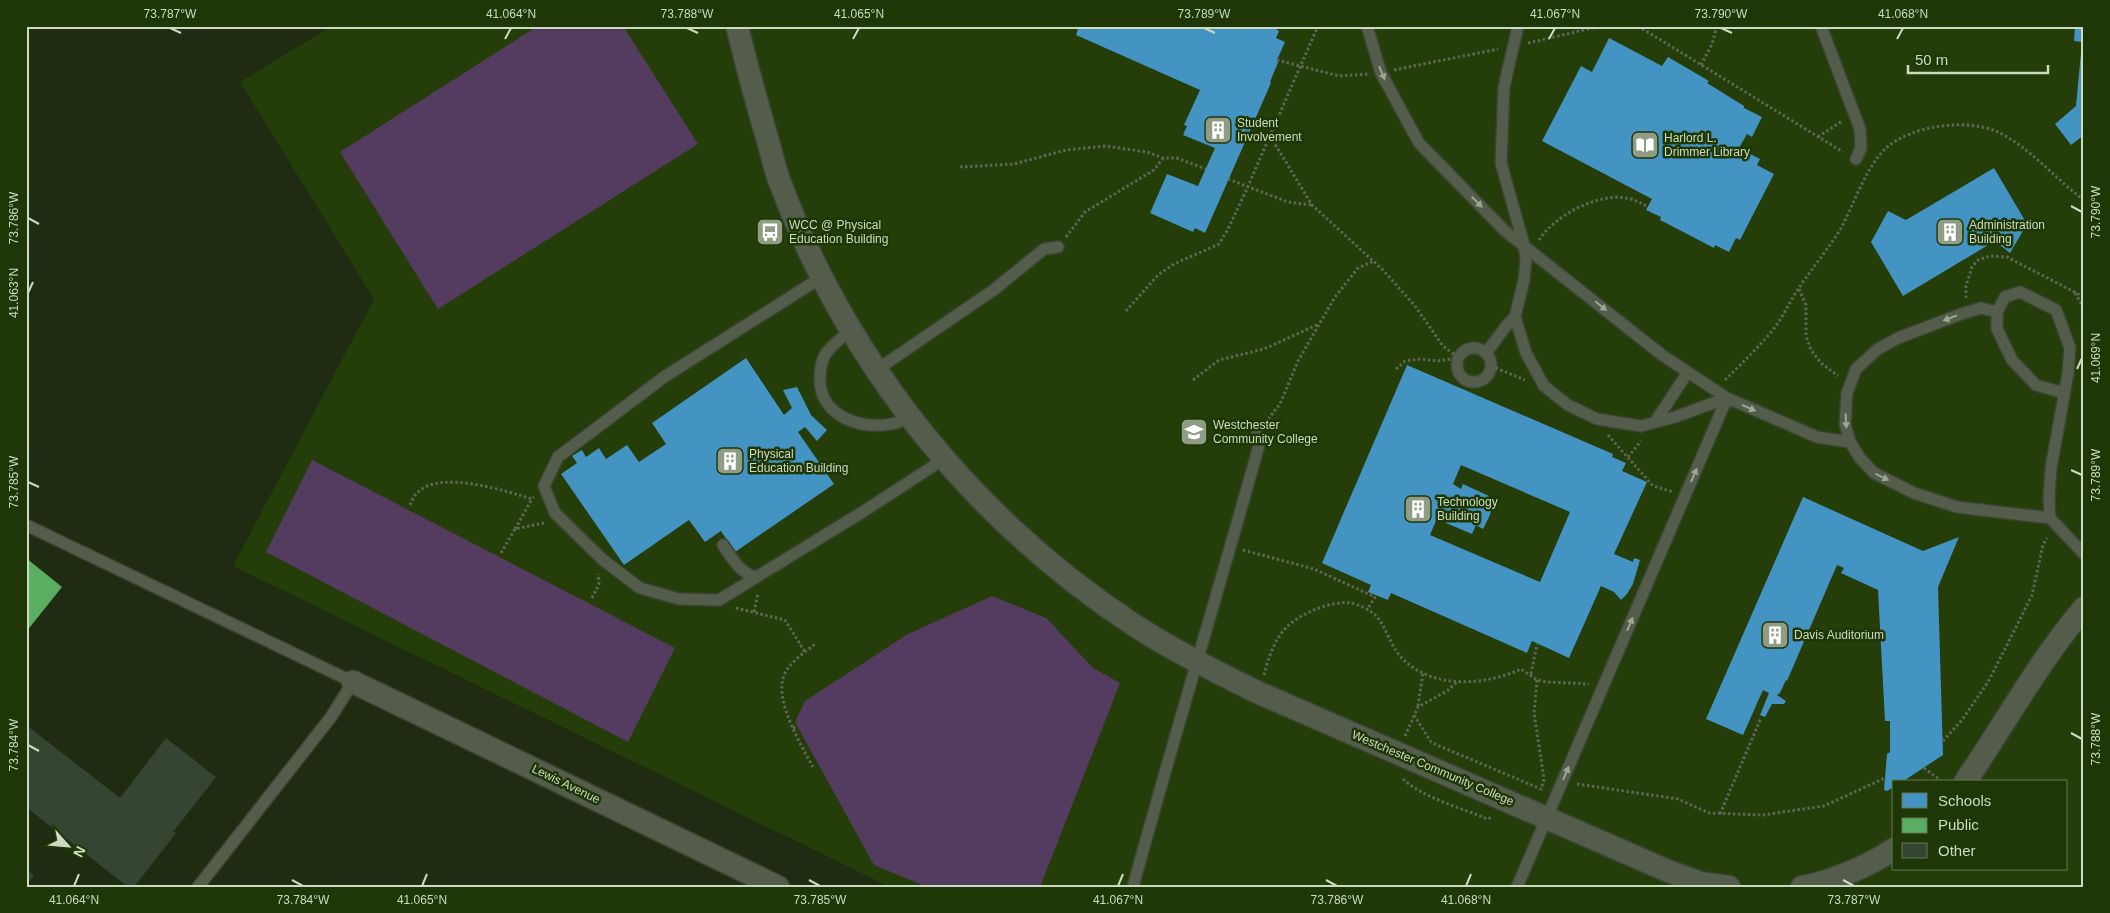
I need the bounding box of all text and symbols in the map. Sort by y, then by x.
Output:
text: 73.787°W [144,7,197,21]
text: 41.064°N [486,7,536,21]
text: 73.788°W [661,7,714,21]
text: 41.065°N [834,7,884,21]
text: 73.789°W [1178,7,1231,21]
text: 41.067°N [1530,7,1580,21]
text: 73.790°W [1695,7,1748,21]
text: 41.068°N [1878,7,1928,21]
scale bar [1908,42,2048,74]
text: 50 m [1915,51,1948,68]
one-way arrow [1379,66,1387,80]
building icon: Student Involvement [1203,115,1233,145]
place label: Student Involvement [1237,116,1302,144]
library icon: Harlord L. Drimmer Library [1630,130,1660,160]
place label: Harlord L. Drimmer Library [1664,131,1750,159]
text: 73.790°W [2089,185,2103,238]
text: 73.786°W [7,191,21,244]
one-way arrow [1471,196,1483,208]
bus stop icon: WCC @ Physical Education Building [755,217,785,247]
building icon: Administration Building [1935,217,1965,247]
place label: WCC @ Physical Education Building [789,218,888,246]
place label: Administration Building [1969,218,2045,246]
text: 41.063°N [7,268,21,318]
one-way arrow [1595,301,1608,312]
one-way arrow [1942,314,1957,322]
text: 41.069°N [2089,333,2103,383]
one-way arrow [1742,404,1756,412]
one-way arrow [1843,413,1851,429]
school or university icon: Westchester Community College [1179,417,1209,447]
place label: Westchester Community College [1213,418,1318,446]
building icon: Physical Education Building [715,446,745,476]
place label: Physical Education Building [749,447,848,475]
text: 73.789°W [2089,448,2103,501]
text: 73.785°W [7,455,21,508]
one-way arrow [1691,468,1699,482]
one-way arrow [1875,473,1889,481]
building icon: Technology Building [1403,494,1433,524]
place label: Technology Building [1437,495,1498,523]
one-way arrow [1627,617,1635,631]
building icon: Davis Auditorium [1760,620,1790,650]
place label: Davis Auditorium [1794,628,1884,642]
text: 73.788°W [2089,712,2103,765]
text: 73.784°W [7,718,21,771]
street label: Westchester Community College [1350,727,1516,809]
street label: Lewis Avenue [530,762,603,807]
one-way arrow [1563,766,1571,780]
legend [1892,780,2068,870]
text: Schools [1938,792,1991,809]
text: Public [1938,816,1979,833]
north arrow [42,820,92,870]
text: Other [1938,842,1976,859]
text: N [70,844,89,860]
text: 41.064°N [49,893,99,907]
text: 73.784°W [277,893,330,907]
text: 41.065°N [397,893,447,907]
text: 73.785°W [794,893,847,907]
text: 41.067°N [1093,893,1143,907]
text: 73.786°W [1311,893,1364,907]
text: 41.068°N [1441,893,1491,907]
text: 73.787°W [1828,893,1881,907]

